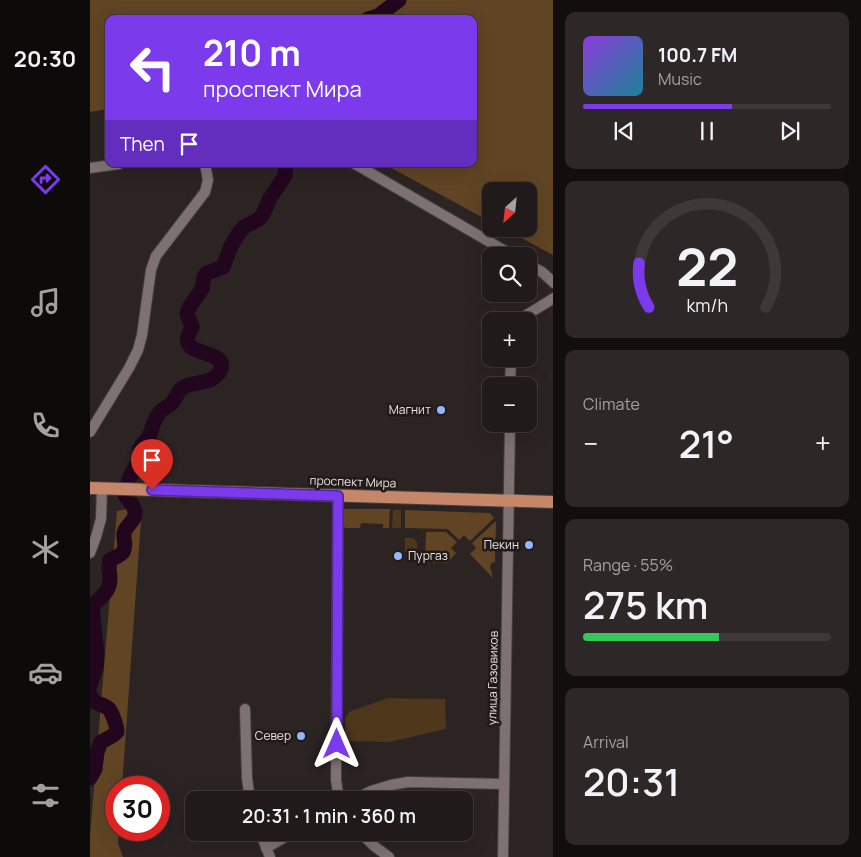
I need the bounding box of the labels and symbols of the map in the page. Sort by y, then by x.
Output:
north arrow [482,182,538,238]
place label: Магнит [389,401,431,418]
marker: Магнит [435,404,447,416]
pin [131,439,173,490]
street label: проспект Мира [309,471,397,492]
place label: Пекин [484,536,519,553]
marker: Пекин [523,539,535,551]
place label: Пургаз [408,547,448,564]
marker: Пургаз [392,550,404,562]
street label: улица Газовиков [483,630,502,725]
position arrow [310,717,362,769]
place label: Север [255,727,291,744]
marker: Север [295,730,307,742]
speed limit sign: 30 [105,776,170,841]

